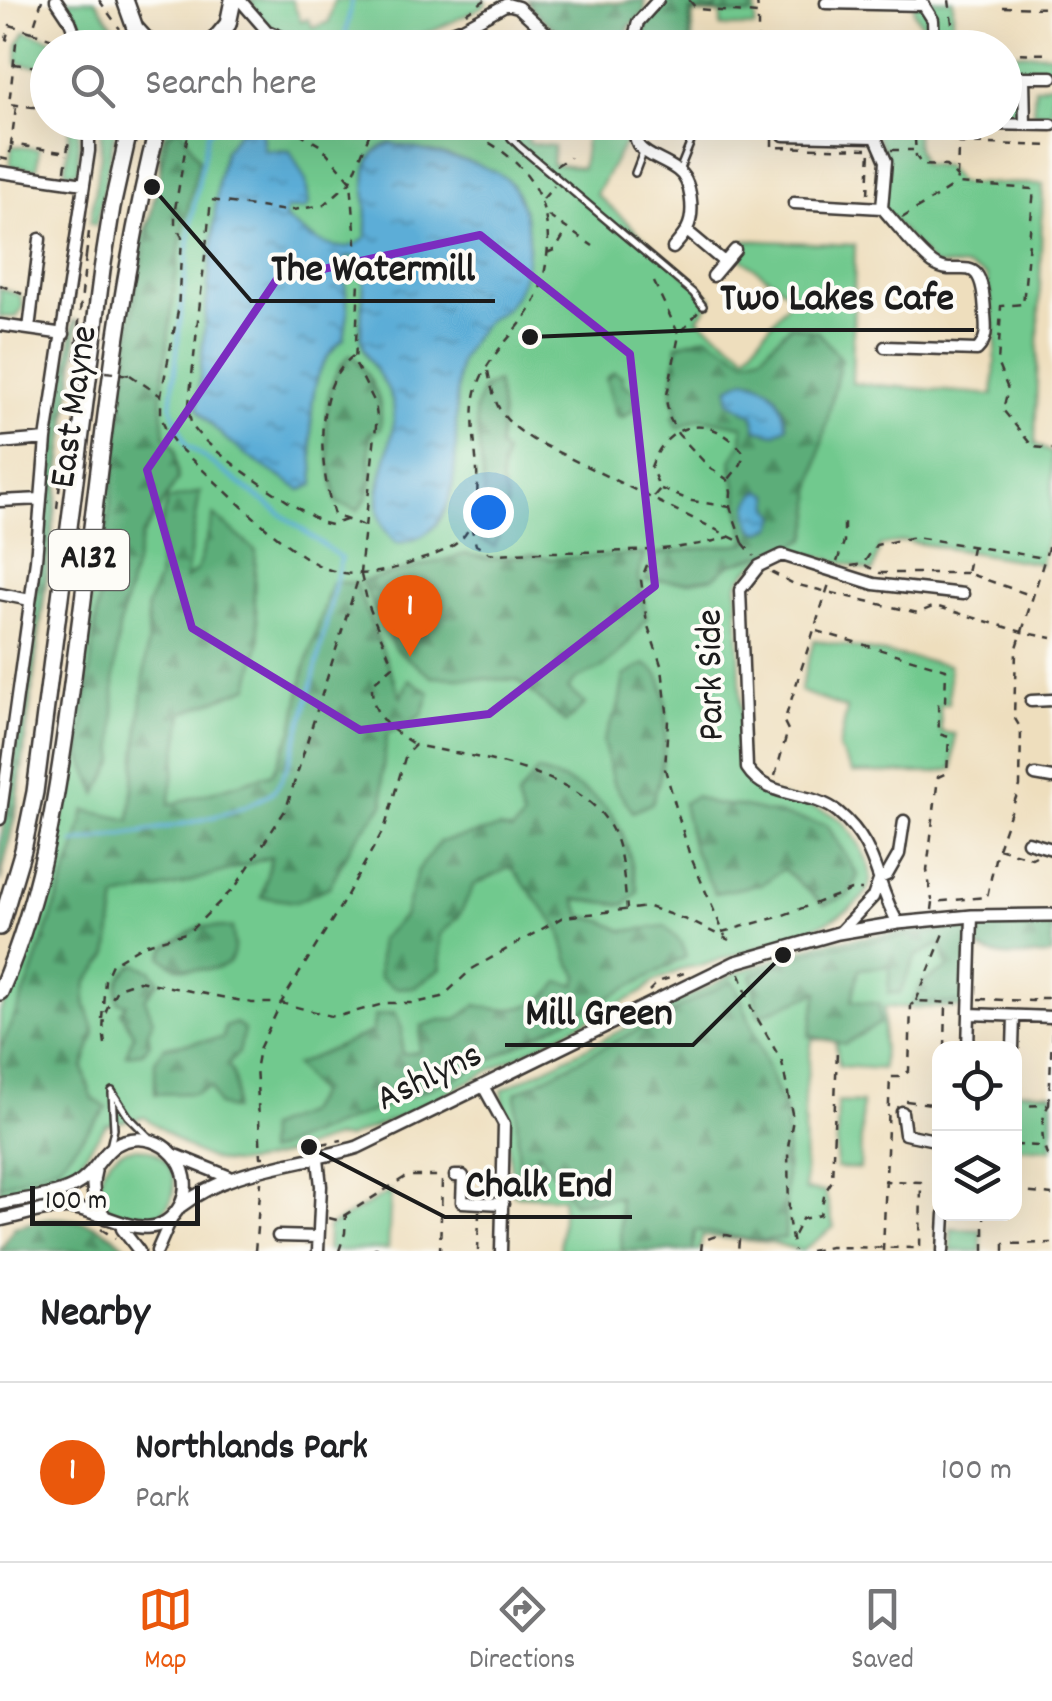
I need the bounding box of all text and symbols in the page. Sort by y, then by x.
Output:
search box [30,30,1022,140]
icon: search [65,58,120,113]
text: Search here [145,58,317,113]
callout: The Watermill [251,231,495,301]
text: The Watermill [271,244,475,301]
callout: Two Lakes Cafe [700,260,974,330]
text: Two Lakes Cafe [720,273,954,330]
street label: East Mayne [37,322,115,492]
your location [463,487,514,538]
road number: A132 [49,530,129,590]
pin: 1 [378,574,442,657]
street label: Park Side [684,609,742,741]
callout: Mill Green [505,975,693,1045]
text: Mill Green [525,988,673,1045]
street label: Ashlyns [368,1030,492,1128]
map controls [932,1041,1022,1221]
button: locate [932,1041,1022,1131]
button: layers [932,1131,1022,1221]
callout: Chalk End [445,1147,632,1217]
text: Chalk End [465,1160,613,1217]
scale bar [30,1181,200,1226]
text: 100 m [45,1183,107,1223]
text: Nearby [40,1286,150,1346]
text: Northlands Park [135,1422,368,1477]
text: 1 [69,1449,76,1495]
text: 100 m [941,1449,1012,1495]
text: Park [135,1477,190,1523]
tab: Map [138,1582,193,1682]
tab: Directions [469,1582,575,1682]
tab: Saved [851,1582,914,1682]

